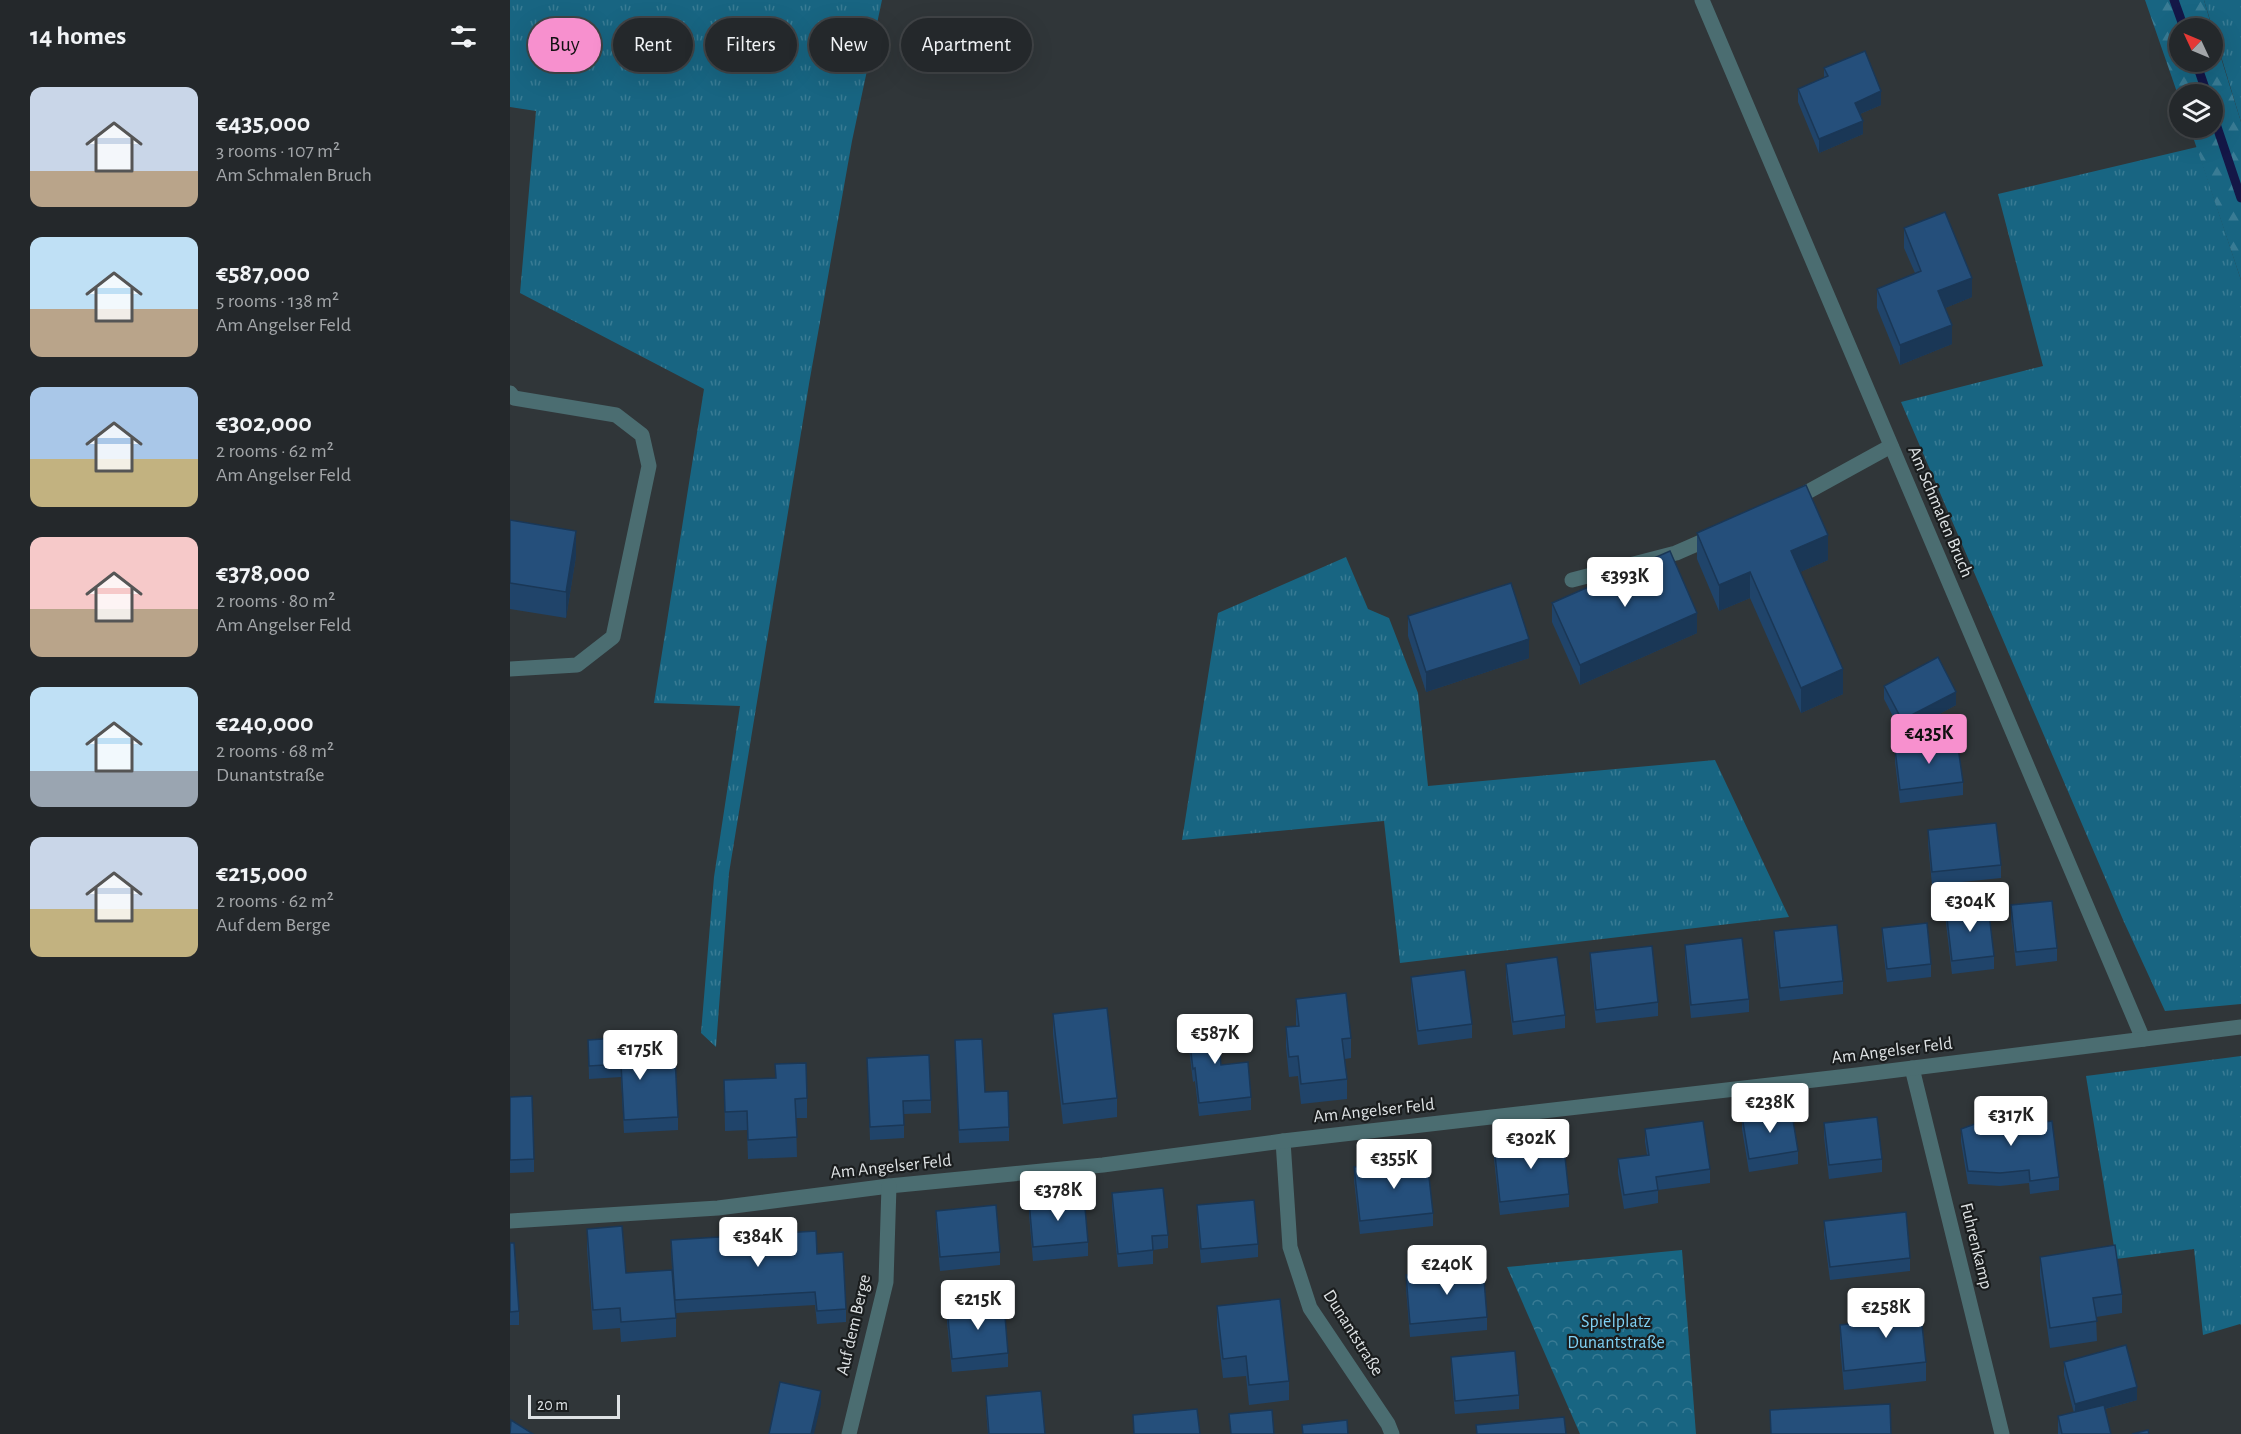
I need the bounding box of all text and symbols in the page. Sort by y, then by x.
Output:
chip: Buy [528,18,601,72]
chip: Rent [613,18,693,72]
chip: Filters [705,18,797,72]
chip: New [809,18,889,72]
chip: Apartment [901,18,1032,72]
north arrow [2169,18,2223,72]
map controls [2169,18,2223,138]
icon: filters [447,20,480,53]
text: 14 homes [30,23,126,49]
button: layers [2169,84,2223,138]
text: €435,000 [216,110,310,136]
icon: home [78,111,150,183]
text: 3 rooms · 107 m² [216,141,340,161]
text: Am Schmalen Bruch [216,165,372,185]
text: €587,000 [216,260,310,286]
icon: home [78,261,150,333]
text: 5 rooms · 138 m² [216,291,339,311]
text: Am Angelser Feld [216,315,351,335]
text: €302,000 [216,410,312,436]
icon: home [78,411,150,483]
text: 2 rooms · 62 m² [216,441,334,461]
street label: Am Schmalen Bruch [1904,444,1976,580]
text: Am Angelser Feld [216,465,351,485]
pin: €393K [1583,557,1667,608]
text: €378,000 [216,560,310,586]
icon: home [78,561,150,633]
text: €393K [1601,566,1649,586]
text: 2 rooms · 80 m² [216,591,335,611]
text: Am Angelser Feld [216,615,351,635]
text: €240,000 [216,710,314,736]
icon: home [78,711,150,783]
pin: €435K [1887,714,1971,765]
text: €435K [1905,723,1953,743]
text: 2 rooms · 68 m² [216,741,334,761]
text: Dunantstraße [216,765,325,785]
text: €215,000 [216,860,308,886]
icon: home [78,861,150,933]
pin: €304K [1928,882,2012,933]
text: 2 rooms · 62 m² [216,891,334,911]
text: €304K [1945,891,1995,911]
text: Auf dem Berge [216,915,331,935]
pin: €587K [1173,1014,1257,1065]
text: €587K [1191,1023,1239,1043]
pin: €175K [598,1030,682,1081]
street label: Am Angelser Feld [1831,1035,1953,1067]
text: €175K [617,1039,663,1059]
pin: €238K [1728,1083,1812,1134]
text: €238K [1746,1092,1794,1112]
street label: Am Angelser Feld [1313,1096,1435,1126]
pin: €317K [1969,1096,2053,1147]
text: €317K [1988,1105,2034,1125]
pin: €302K [1489,1119,1573,1170]
text: €302K [1506,1128,1556,1148]
pin: €355K [1352,1139,1436,1190]
text: €355K [1371,1148,1417,1168]
street label: Am Angelser Feld [830,1152,952,1182]
pin: €378K [1016,1171,1100,1222]
text: €378K [1034,1180,1082,1200]
street label: Fuhrenkamp [1957,1201,1995,1291]
pin: €384K [716,1217,800,1268]
text: €384K [733,1226,783,1246]
pin: €240K [1405,1245,1489,1296]
text: €240K [1422,1254,1472,1274]
street label: Auf dem Berge [834,1273,874,1377]
pin: €215K [936,1280,1020,1331]
street label: Dunantstraße [1319,1287,1387,1379]
pin: €258K [1844,1288,1928,1339]
text: €215K [955,1289,1001,1309]
text: €258K [1862,1297,1910,1317]
park label: Spielplatz Dunantstraße [1567,1313,1665,1352]
scale bar [528,1392,620,1420]
text: 20 m [537,1397,568,1413]

